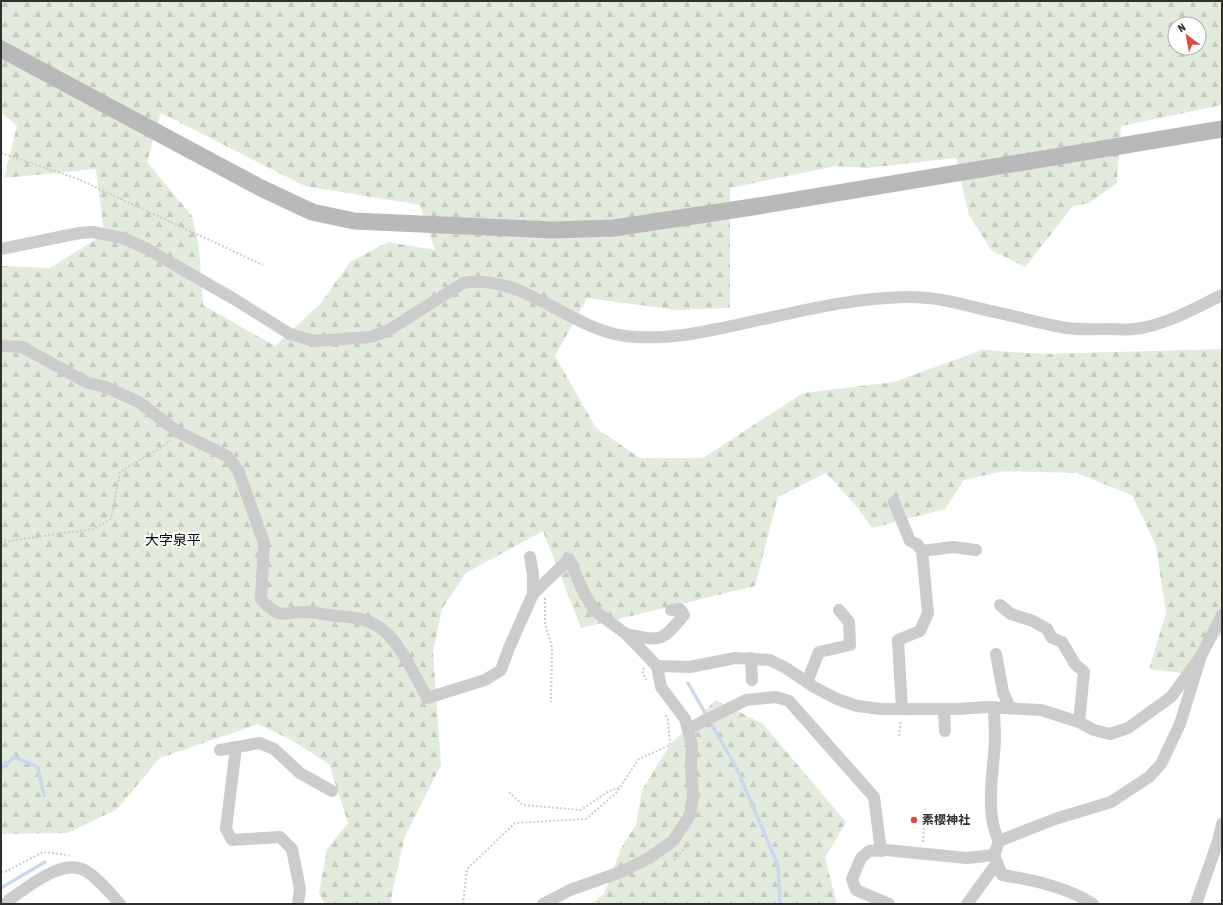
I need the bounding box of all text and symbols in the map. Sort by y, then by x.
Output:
north arrow [1167,16,1207,56]
text: N [1176,21,1188,34]
district label: 大字泉平 [145,532,201,548]
place label: 素櫻神社 [922,813,970,827]
marker: 素櫻神社 [909,815,919,825]

